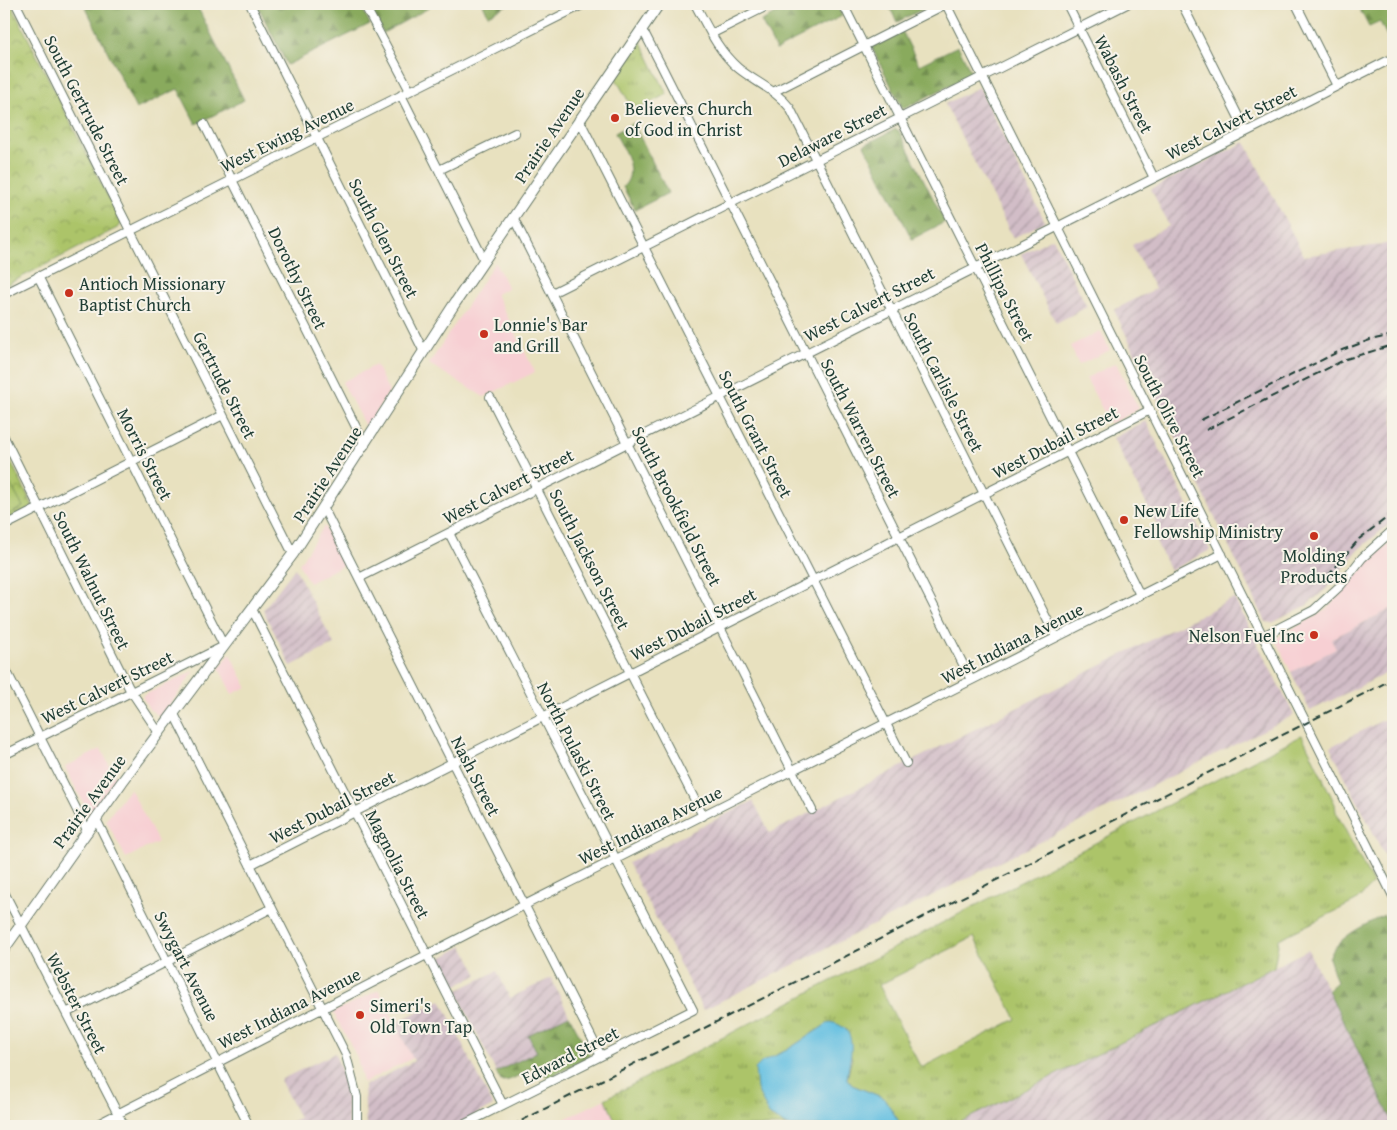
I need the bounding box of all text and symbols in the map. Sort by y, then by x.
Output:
street label: South Gertrude Street [37,30,137,191]
street label: Wabash Street [1088,30,1161,139]
street label: West Calvert Street [1161,77,1302,167]
street label: Prairie Avenue [507,82,591,188]
street label: West Ewing Avenue [216,91,358,179]
place label: Believers Church of God in Christ [625,95,752,143]
street label: Delaware Street [773,96,892,174]
marker: Believers Church of God in Christ [609,112,621,124]
street label: South Glen Street [342,173,426,303]
street label: Dorothy Street [261,222,335,335]
street label: Phillipa Street [969,238,1042,347]
street label: West Calvert Street [799,259,940,349]
place label: Antioch Missionary Baptist Church [79,270,226,318]
marker: Antioch Missionary Baptist Church [63,287,75,299]
street label: South Carlisle Street [897,307,991,457]
place label: Lonnie's Bar and Grill [494,311,588,359]
street label: Gertrude Street [186,327,264,444]
marker: Lonnie's Bar and Grill [478,328,490,340]
street label: South Olive Street [1127,349,1213,483]
street label: South Warren Street [814,353,908,503]
street label: South Grant Street [712,365,800,503]
street label: West Dubail Street [987,398,1123,485]
street label: Morris Street [110,403,180,505]
street label: Prairie Avenue [286,420,368,528]
street label: South Brookfield Street [625,421,729,591]
street label: West Calvert Street [438,441,579,531]
street label: South Jackson Street [543,484,638,635]
place label: New Life Fellowship Ministry [1134,497,1283,545]
street label: South Walnut Street [47,506,138,655]
marker: New Life Fellowship Ministry [1118,514,1130,526]
marker: Molding Products [1308,530,1320,542]
place label: Molding Products [1281,542,1347,590]
street label: West Dubail Street [625,580,761,667]
street label: West Indiana Avenue [936,595,1088,691]
place label: Nelson Fuel Inc [1189,622,1304,649]
marker: Nelson Fuel Inc [1308,629,1320,641]
street label: West Calvert Street [36,643,178,731]
street label: North Pulaski Street [530,677,624,826]
street label: Nash Street [444,731,508,821]
street label: Prairie Avenue [46,748,132,854]
street label: West Dubail Street [264,763,400,850]
street label: West Indiana Avenue [573,778,727,872]
street label: Magnolia Street [359,805,437,924]
street label: Swygart Avenue [147,906,227,1026]
street label: Webster Street [40,947,115,1059]
street label: West Indiana Avenue [213,960,365,1056]
place label: Simeri's Old Town Tap [370,992,473,1040]
marker: Simeri's Old Town Tap [354,1009,366,1021]
street label: Edward Street [517,1019,624,1091]

